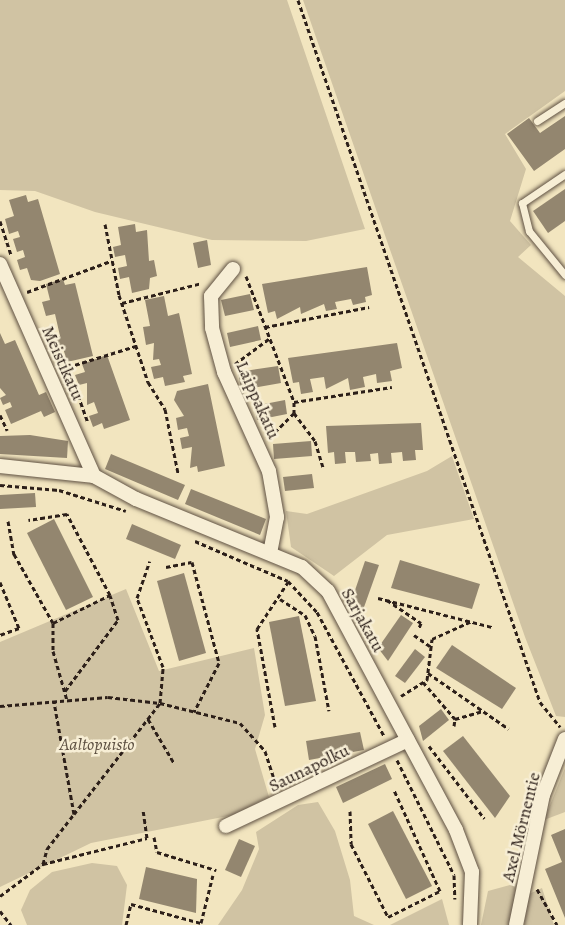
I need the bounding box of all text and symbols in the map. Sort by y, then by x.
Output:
street label: Meistikatu [37,323,89,403]
street label: Laippakatu [231,358,285,442]
street label: Sarjakatu [337,584,389,656]
park label: Aaltopuisto [59,733,135,755]
street label: Saunapolku [265,739,353,797]
street label: Axel Mörnentie [497,770,545,884]

